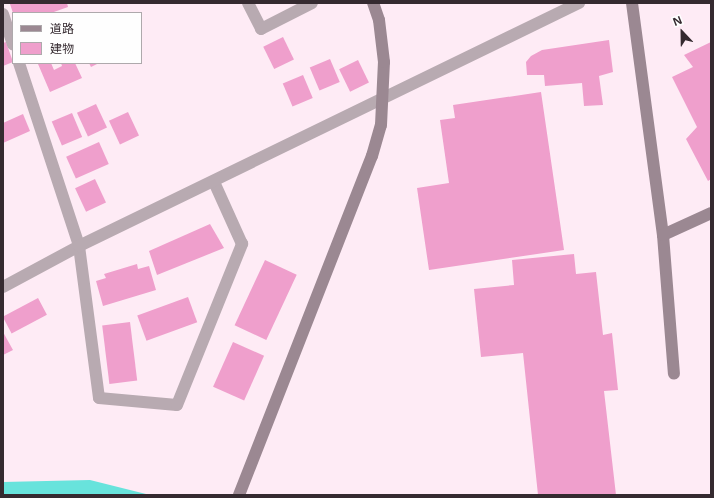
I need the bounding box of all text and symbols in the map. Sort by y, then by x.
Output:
legend [12,12,142,64]
north arrow [662,12,702,52]
text: N [670,12,684,29]
text: 道路 [50,20,74,37]
text: 建物 [50,40,74,57]

